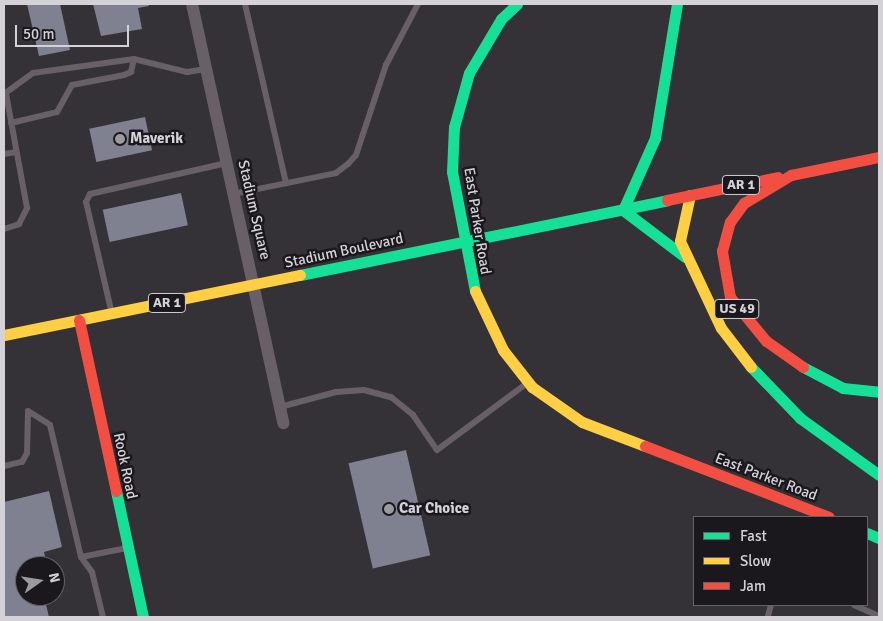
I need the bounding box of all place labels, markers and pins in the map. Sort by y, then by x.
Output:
place label: Maverik [130,130,183,148]
marker: Maverik [114,133,126,145]
place label: Car Choice [399,500,469,518]
marker: Car Choice [383,503,395,515]

